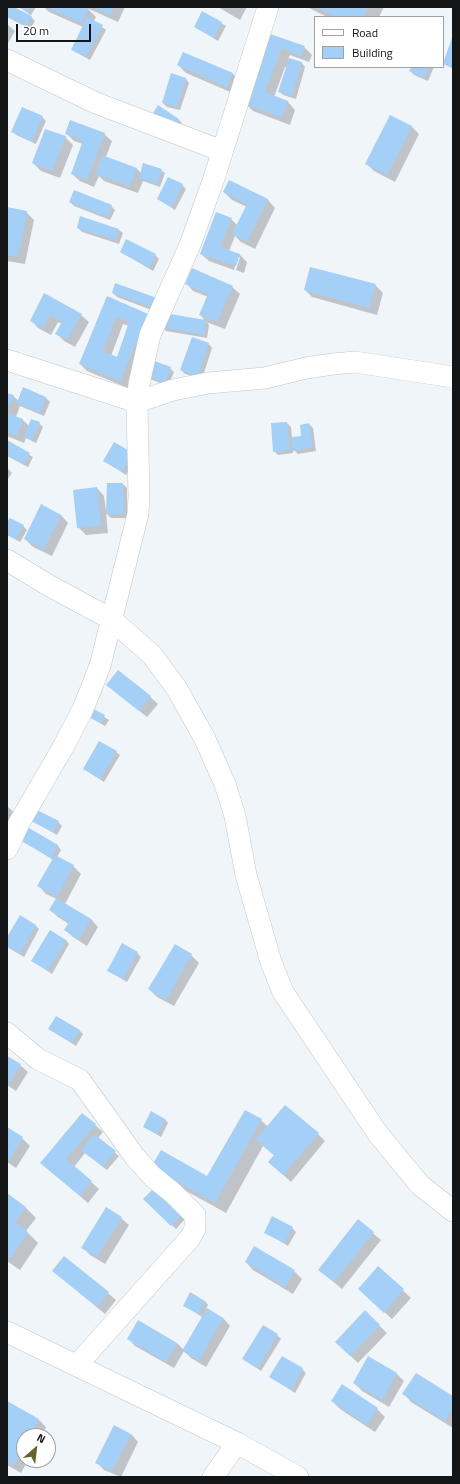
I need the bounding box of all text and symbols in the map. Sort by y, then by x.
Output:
scale bar [18,16,93,42]
legend [314,16,444,68]
text: 20 m [23,21,49,40]
text: Road [352,23,378,42]
text: Building [352,43,393,62]
north arrow [16,1428,56,1468]
text: N [34,1429,48,1447]

